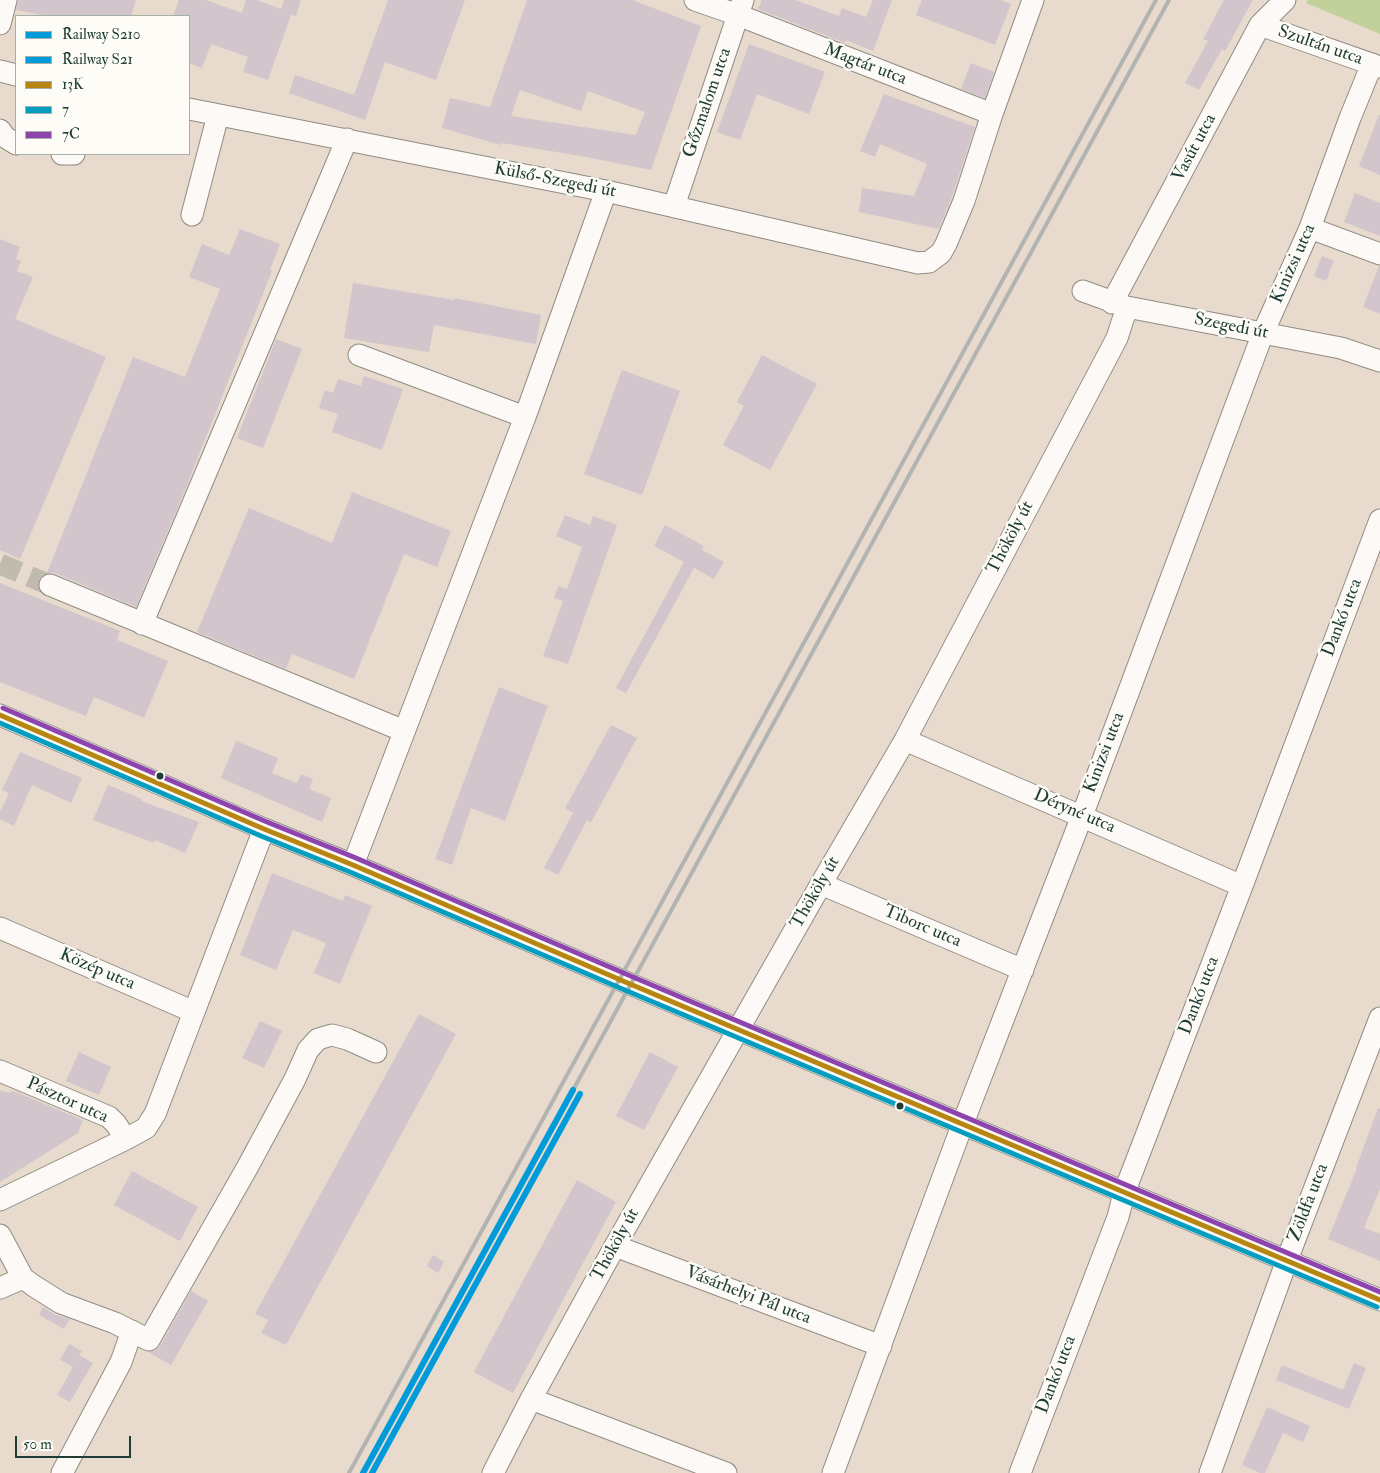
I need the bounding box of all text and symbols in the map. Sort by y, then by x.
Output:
legend [15,15,190,155]
street label: Szultán utca [1275,21,1365,71]
text: Railway S210 [62,25,141,44]
street label: Magtár utca [821,39,909,91]
street label: Gőzmalom utca [679,45,737,161]
text: Railway S21 [62,50,133,69]
text: 13K [62,75,84,94]
text: 7 [62,100,69,119]
street label: Vasút utca [1168,111,1222,185]
text: 7C [62,125,80,144]
street label: Külső-Szegedi út [492,159,618,203]
street label: Kinizsi utca [1267,221,1321,307]
street label: Szegedi út [1192,309,1270,345]
street label: Thököly út [983,498,1039,578]
street label: Dankó utca [1318,576,1368,660]
street label: Kinizsi utca [1080,710,1130,796]
unlabelled marker [155,771,165,781]
street label: Déryné utca [1030,785,1118,839]
street label: Thököly út [787,853,845,933]
street label: Tiborc utca [880,901,964,953]
street label: Közép utca [56,944,138,996]
street label: Dankó utca [1175,954,1225,1038]
street label: Pásztor utca [23,1073,111,1129]
unlabelled marker [895,1101,905,1111]
street label: Zöldfa utca [1284,1161,1334,1245]
street label: Thököly út [587,1205,645,1285]
street label: Vásárhelyi Pál utca [682,1262,814,1330]
street label: Dankó utca [1032,1333,1082,1417]
scale bar [18,1426,134,1458]
text: 50 m [23,1435,52,1454]

